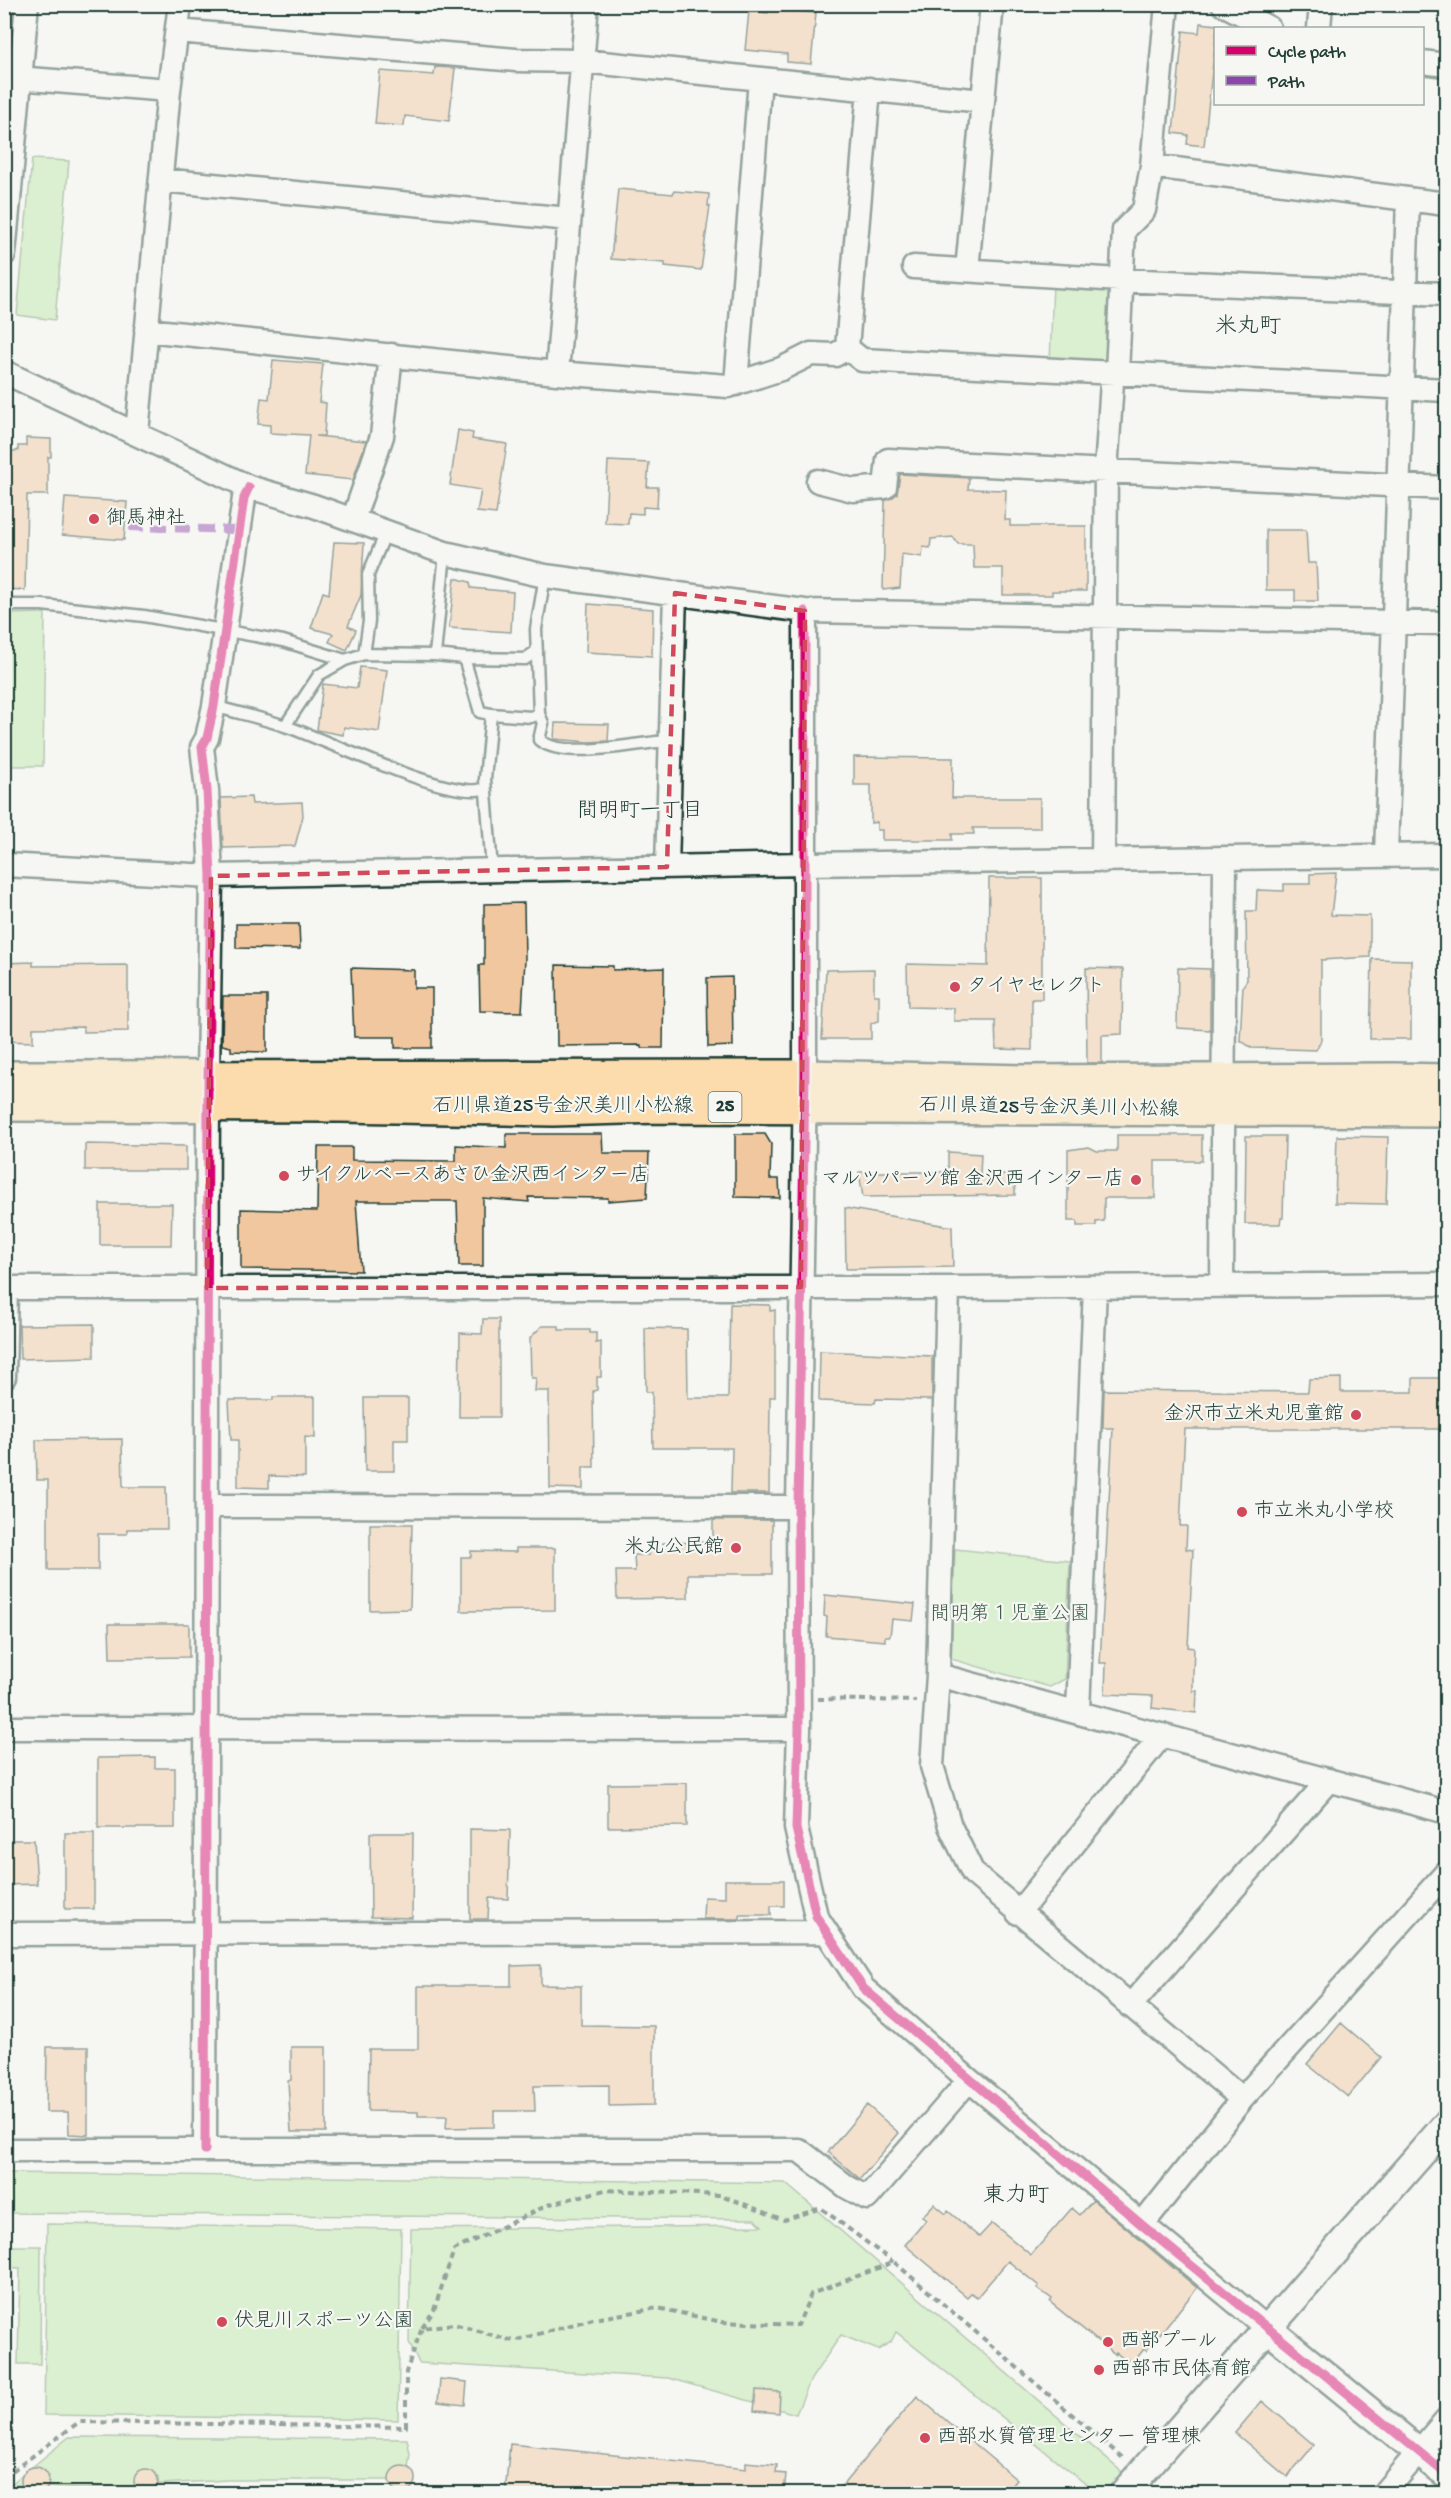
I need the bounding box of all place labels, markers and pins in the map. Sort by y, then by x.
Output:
place label: 御馬神社 [106,506,186,531]
marker: 御馬神社 [87,512,101,526]
place label: タイヤセレクト [967,976,1105,999]
marker: タイヤセレクト [948,980,962,994]
place label: サイクルベースあさひ金沢西インター店 [296,1163,650,1188]
place label: マルツパーツ館 金沢西インター店 [821,1167,1124,1192]
marker: サイクルベースあさひ金沢西インター店 [277,1169,291,1183]
marker: マルツパーツ館 金沢西インター店 [1129,1173,1143,1187]
place label: 金沢市立米丸児童館 [1164,1402,1344,1427]
marker: 金沢市立米丸児童館 [1349,1408,1363,1422]
place label: 市立米丸小学校 [1254,1499,1394,1524]
marker: 市立米丸小学校 [1235,1505,1249,1519]
place label: 米丸公民館 [624,1535,724,1560]
marker: 米丸公民館 [729,1541,743,1555]
place label: 伏見川スポーツ公園 [234,2309,414,2334]
marker: 伏見川スポーツ公園 [215,2315,229,2329]
place label: 西部プール [1120,2330,1218,2354]
marker: 西部プール [1101,2335,1115,2349]
place label: 西部市民体育館 [1111,2357,1251,2382]
marker: 西部市民体育館 [1092,2363,1106,2377]
place label: 西部水質管理センター 管理棟 [937,2425,1201,2450]
marker: 西部水質管理センター 管理棟 [918,2431,932,2445]

